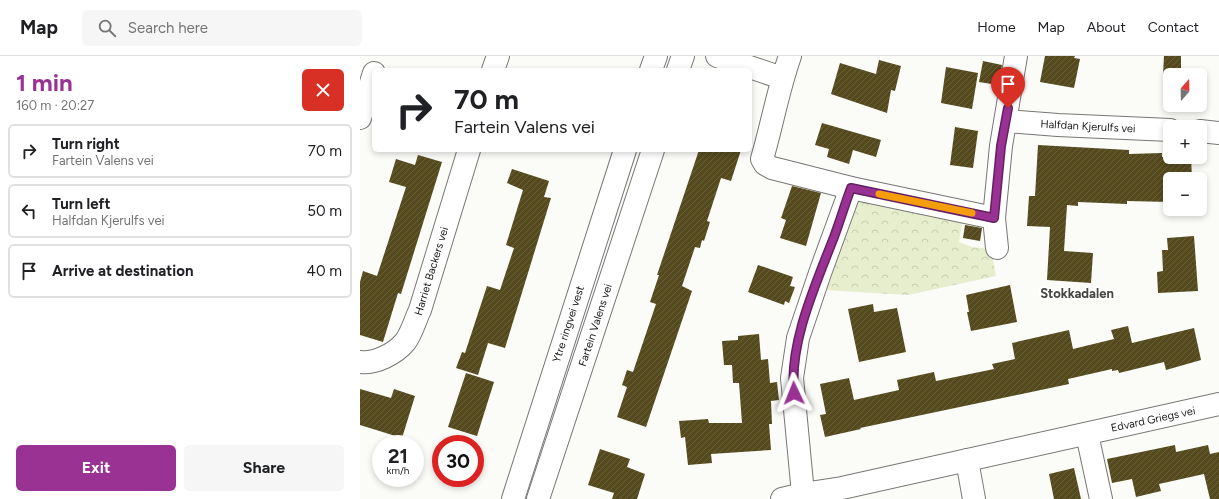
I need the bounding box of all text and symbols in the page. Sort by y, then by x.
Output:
search box [82,10,362,46]
text: Map [20,16,58,39]
icon: search [96,17,118,39]
text: Search here [128,19,208,37]
text: Home [977,19,1016,36]
text: Map [1038,19,1065,36]
text: About [1087,19,1126,36]
text: Contact [1148,19,1199,36]
pin [991,67,1025,108]
text: 1 min [16,68,73,97]
north arrow [1163,68,1207,112]
map controls [1163,68,1207,216]
button: close [302,69,344,111]
icon: arrive [997,73,1019,95]
text: 70 m [454,82,519,116]
icon: right [388,84,440,136]
text: 160 m · 20:27 [16,98,94,113]
text: Fartein Valens vei [454,116,595,138]
street label: Halfdan Kjerulfs vei [1040,118,1136,135]
button: + [1163,120,1207,164]
text: Turn right [52,135,120,153]
icon: right [18,140,40,162]
text: 70 m [308,142,342,160]
text: Fartein Valens vei [52,153,154,168]
button: − [1163,172,1207,216]
text: Turn left [52,195,110,213]
icon: left [18,200,40,222]
text: 50 m [307,202,342,220]
text: Halfdan Kjerulfs vei [52,213,165,228]
street label: Harriet Backers vei [412,225,451,317]
icon: arrive [18,260,40,282]
text: Arrive at destination [52,262,193,280]
text: 40 m [307,262,342,280]
street label: Fartein Valens vei [576,282,615,368]
street label: Ytre ringvei vest [550,284,587,364]
district label: Stokkadalen [1040,286,1114,301]
position arrow [773,372,815,414]
street label: Edvard Griegs vei [1110,404,1197,435]
speed limit sign: 30 [432,435,484,487]
text: 21 [388,444,408,468]
button: Exit [16,445,176,491]
button: Share [184,445,344,491]
text: km/h [387,464,409,477]

